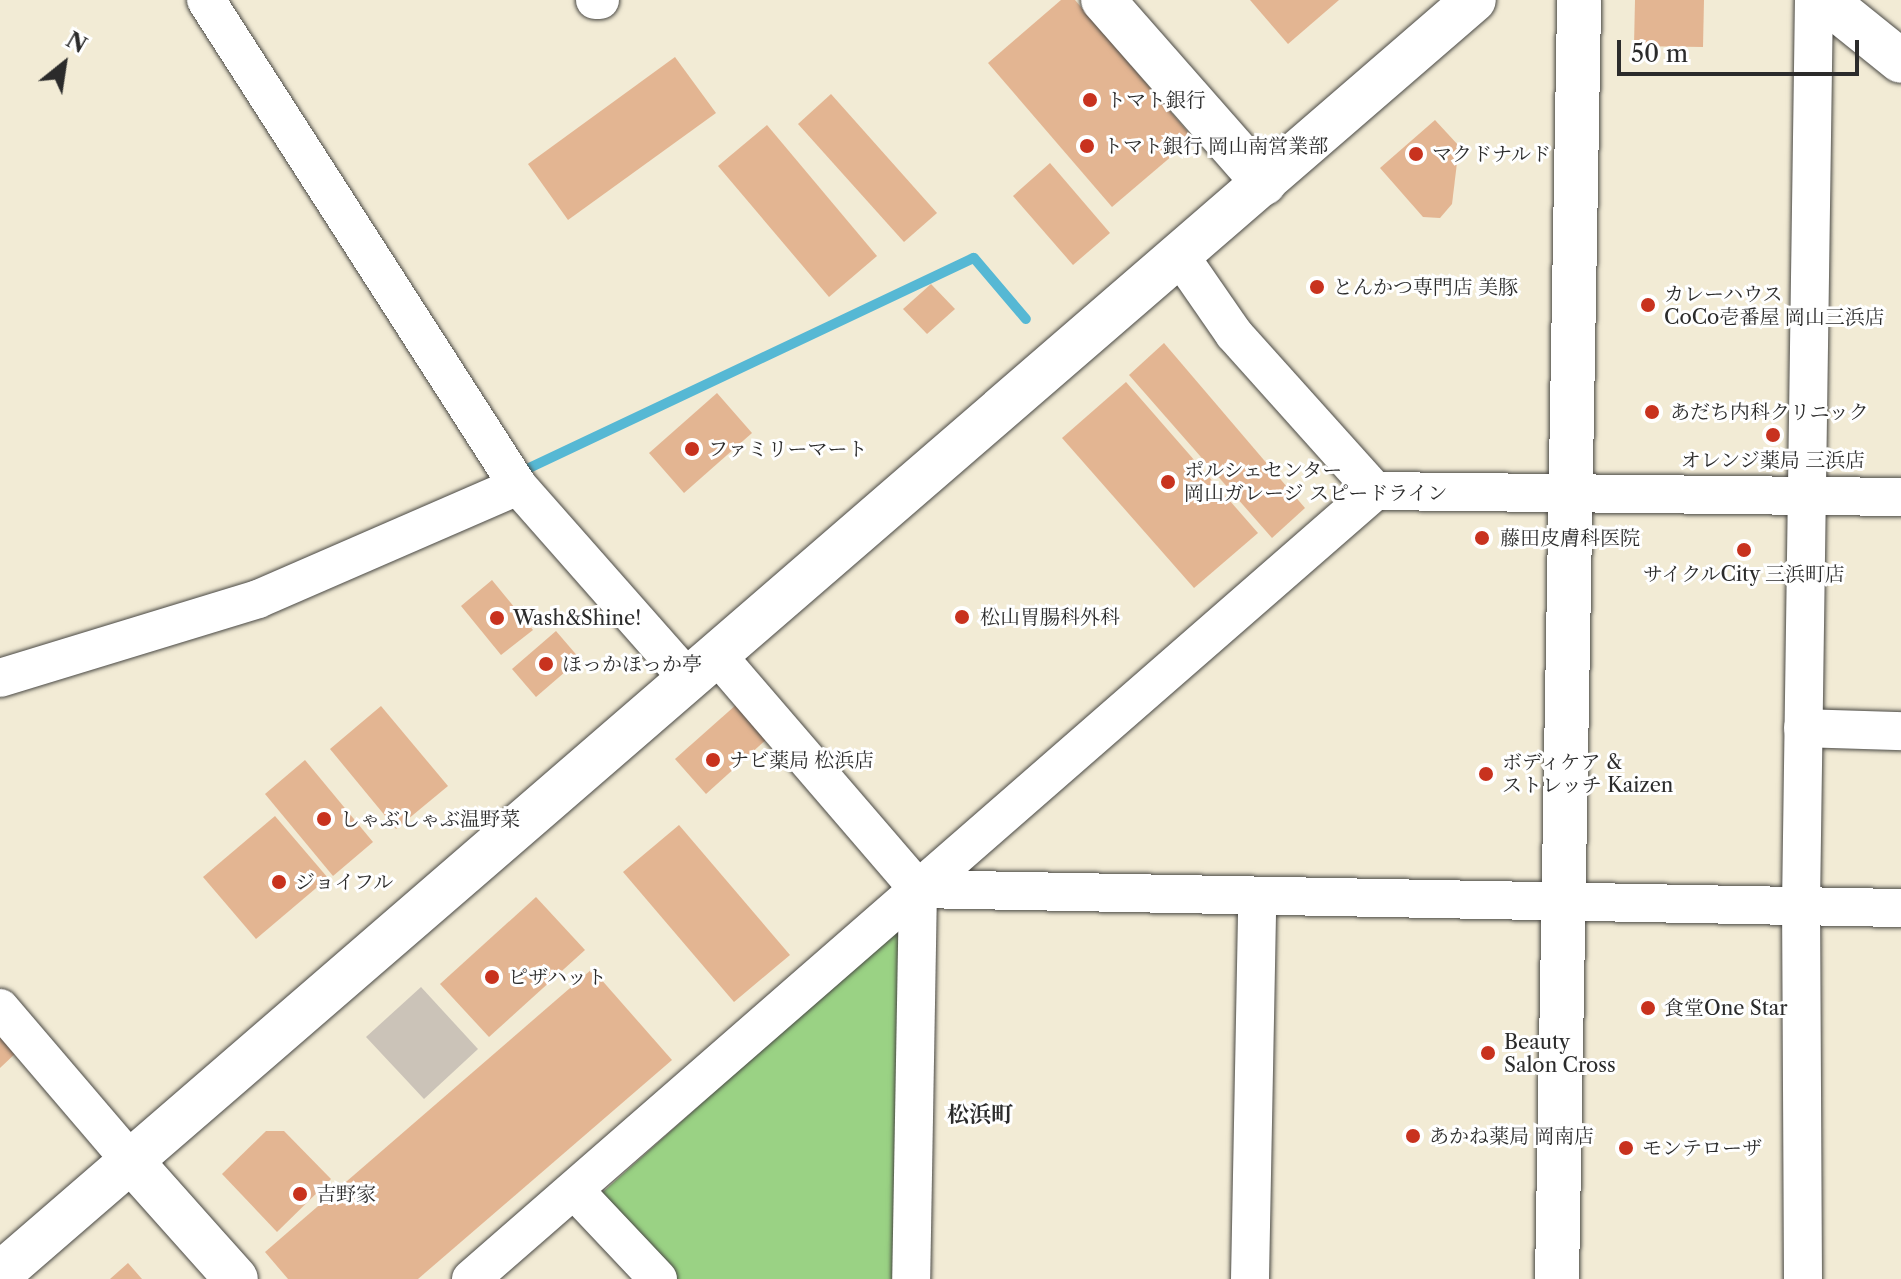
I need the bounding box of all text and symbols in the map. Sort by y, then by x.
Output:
north arrow [24,24,104,104]
scale bar [1621,24,1863,74]
text: N [61,26,91,59]
text: 50 m [1631,39,1688,68]
place label: トマト銀行 [1106,88,1206,112]
marker: トマト銀行 [1081,91,1099,109]
place label: トマト銀行 岡山南営業部 [1103,134,1328,158]
marker: トマト銀行 岡山南営業部 [1078,137,1096,155]
place label: マクドナルド [1432,142,1552,166]
marker: マクドナルド [1407,145,1425,163]
place label: とんかつ専門店 美豚 [1333,275,1518,299]
marker: とんかつ専門店 美豚 [1308,278,1326,296]
place label: カレーハウス CoCo壱番屋 岡山三浜店 [1664,282,1885,329]
marker: カレーハウス CoCo壱番屋 岡山三浜店 [1639,296,1657,314]
place label: あだち内科クリニック [1670,400,1870,424]
marker: あだち内科クリニック [1641,401,1663,423]
marker: オレンジ薬局 三浜店 [1764,426,1782,444]
place label: ファミリーマート [708,437,868,461]
marker: ファミリーマート [683,440,701,458]
place label: オレンジ薬局 三浜店 [1680,448,1866,472]
place label: ポルシェセンター 岡山ガレージ スピードライン [1184,458,1449,505]
marker: ポルシェセンター 岡山ガレージ スピードライン [1159,473,1177,491]
place label: 藤田皮膚科医院 [1500,526,1640,550]
marker: 藤田皮膚科医院 [1471,527,1493,549]
marker: サイクルCity 三浜町店 [1735,541,1753,559]
place label: サイクルCity 三浜町店 [1641,562,1847,586]
place label: 松山胃腸科外科 [980,605,1120,629]
place label: Wash&Shine! [513,606,641,630]
marker: 松山胃腸科外科 [951,606,973,628]
marker: Wash&Shine! [488,609,506,627]
place label: ほっかほっか亭 [562,652,702,676]
marker: ほっかほっか亭 [537,655,555,673]
place label: ナビ薬局 松浜店 [729,748,874,772]
place label: ボディケア & ストレッチ Kaizen [1502,750,1674,797]
marker: ナビ薬局 松浜店 [704,751,722,769]
marker: ボディケア & ストレッチ Kaizen [1477,765,1495,783]
place label: しゃぶしゃぶ温野菜 [340,807,520,831]
marker: しゃぶしゃぶ温野菜 [315,810,333,828]
place label: ジョイフル [295,870,395,894]
marker: ジョイフル [270,873,288,891]
place label: ピザハット [508,965,608,989]
marker: ピザハット [483,968,501,986]
place label: 食堂One Star [1664,996,1788,1020]
marker: 食堂One Star [1639,999,1657,1017]
place label: Beauty Salon Cross [1504,1030,1616,1077]
marker: Beauty Salon Cross [1479,1044,1497,1062]
district label: 松浜町 [947,1102,1013,1128]
place label: あかね薬局 岡南店 [1429,1124,1594,1148]
marker: あかね薬局 岡南店 [1404,1127,1422,1145]
place label: モンテローザ [1642,1136,1762,1160]
marker: モンテローザ [1617,1139,1635,1157]
place label: 吉野家 [316,1182,376,1206]
marker: 吉野家 [291,1185,309,1203]

